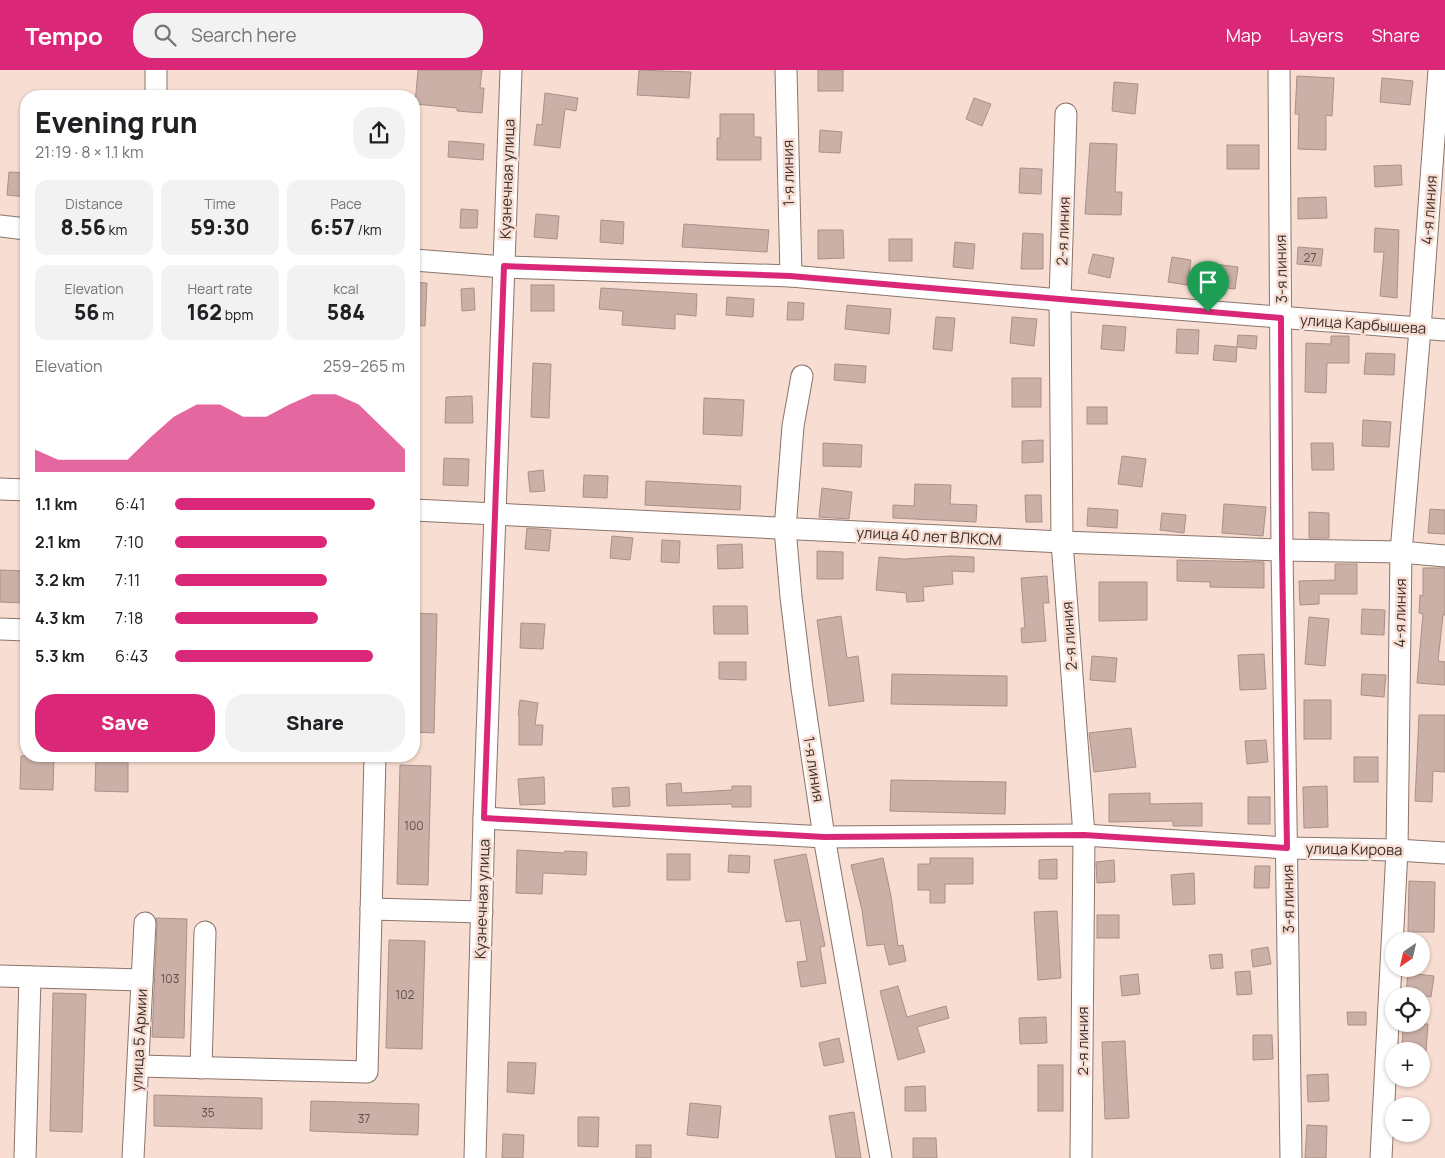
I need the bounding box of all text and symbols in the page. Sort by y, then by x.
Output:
search box [133,13,483,58]
text: Tempo [25,19,103,52]
icon: search [151,21,179,49]
text: Search here [191,22,297,48]
text: Map [1226,23,1261,47]
text: Layers [1289,23,1343,47]
text: Share [1371,23,1420,47]
text: Evening run [35,103,198,141]
button: share [353,107,405,159]
street label: Кузнечная улица [494,118,520,240]
street label: 1-я линия [777,140,799,206]
text: 21:19 · 8 × 1.1 km [35,141,144,163]
street label: 4-я линия [1416,175,1442,245]
text: Distance [65,194,123,213]
text: Time [204,194,236,213]
text: Pace [330,194,362,213]
street label: 2-я линия [1051,196,1075,266]
text: 8.56 [61,213,106,241]
text: 59:30 [190,213,250,241]
text: 6:57 [310,213,355,241]
text: km [106,220,127,239]
text: /km [355,220,382,239]
street label: 3-я линия [1270,234,1292,304]
house number: 27 [1304,249,1316,266]
pin [1187,261,1229,312]
icon: arrive [1194,268,1222,296]
text: Elevation [64,279,124,298]
text: Heart rate [188,279,252,298]
text: kcal [333,279,359,298]
text: 56 [74,298,99,326]
text: 162 [187,298,222,326]
text: 584 [327,298,365,326]
text: m [99,305,114,324]
text: bpm [222,305,253,324]
street label: улица Карбышева [1299,309,1427,339]
text: Elevation [35,355,103,377]
text: 259–265 m [323,355,405,377]
text: 1.1 km [35,493,78,515]
text: 6:41 [115,493,145,515]
street label: улица 40 лет ВЛКСМ [856,522,1002,550]
text: 2.1 km [35,531,81,553]
text: 7:10 [115,531,144,553]
text: 3.2 km [35,569,85,591]
text: 7:11 [115,569,140,591]
street label: 4-я линия [1389,578,1411,648]
street label: 2-я линия [1056,601,1082,671]
text: 4.3 km [35,607,85,629]
text: 7:18 [115,607,143,629]
text: 5.3 km [35,645,85,667]
text: 6:43 [115,645,148,667]
button: Save [35,694,215,752]
button: Share [225,694,405,752]
street label: 1-я линия [798,735,830,803]
house number: 100 [404,817,424,834]
street label: Кузнечная улица [469,838,495,960]
street label: улица Кирова [1305,838,1403,860]
street label: 3-я линия [1277,864,1299,934]
north arrow [1385,932,1430,978]
map controls [1385,932,1430,1142]
house number: 103 [161,970,179,987]
house number: 102 [396,986,415,1003]
button: locate [1385,987,1430,1032]
street label: улица 5 Армии [126,988,152,1092]
street label: 2-я линия [1072,1007,1093,1076]
button: + [1385,1042,1430,1087]
button: − [1385,1097,1430,1142]
house number: 35 [201,1104,215,1121]
house number: 37 [358,1110,370,1127]

